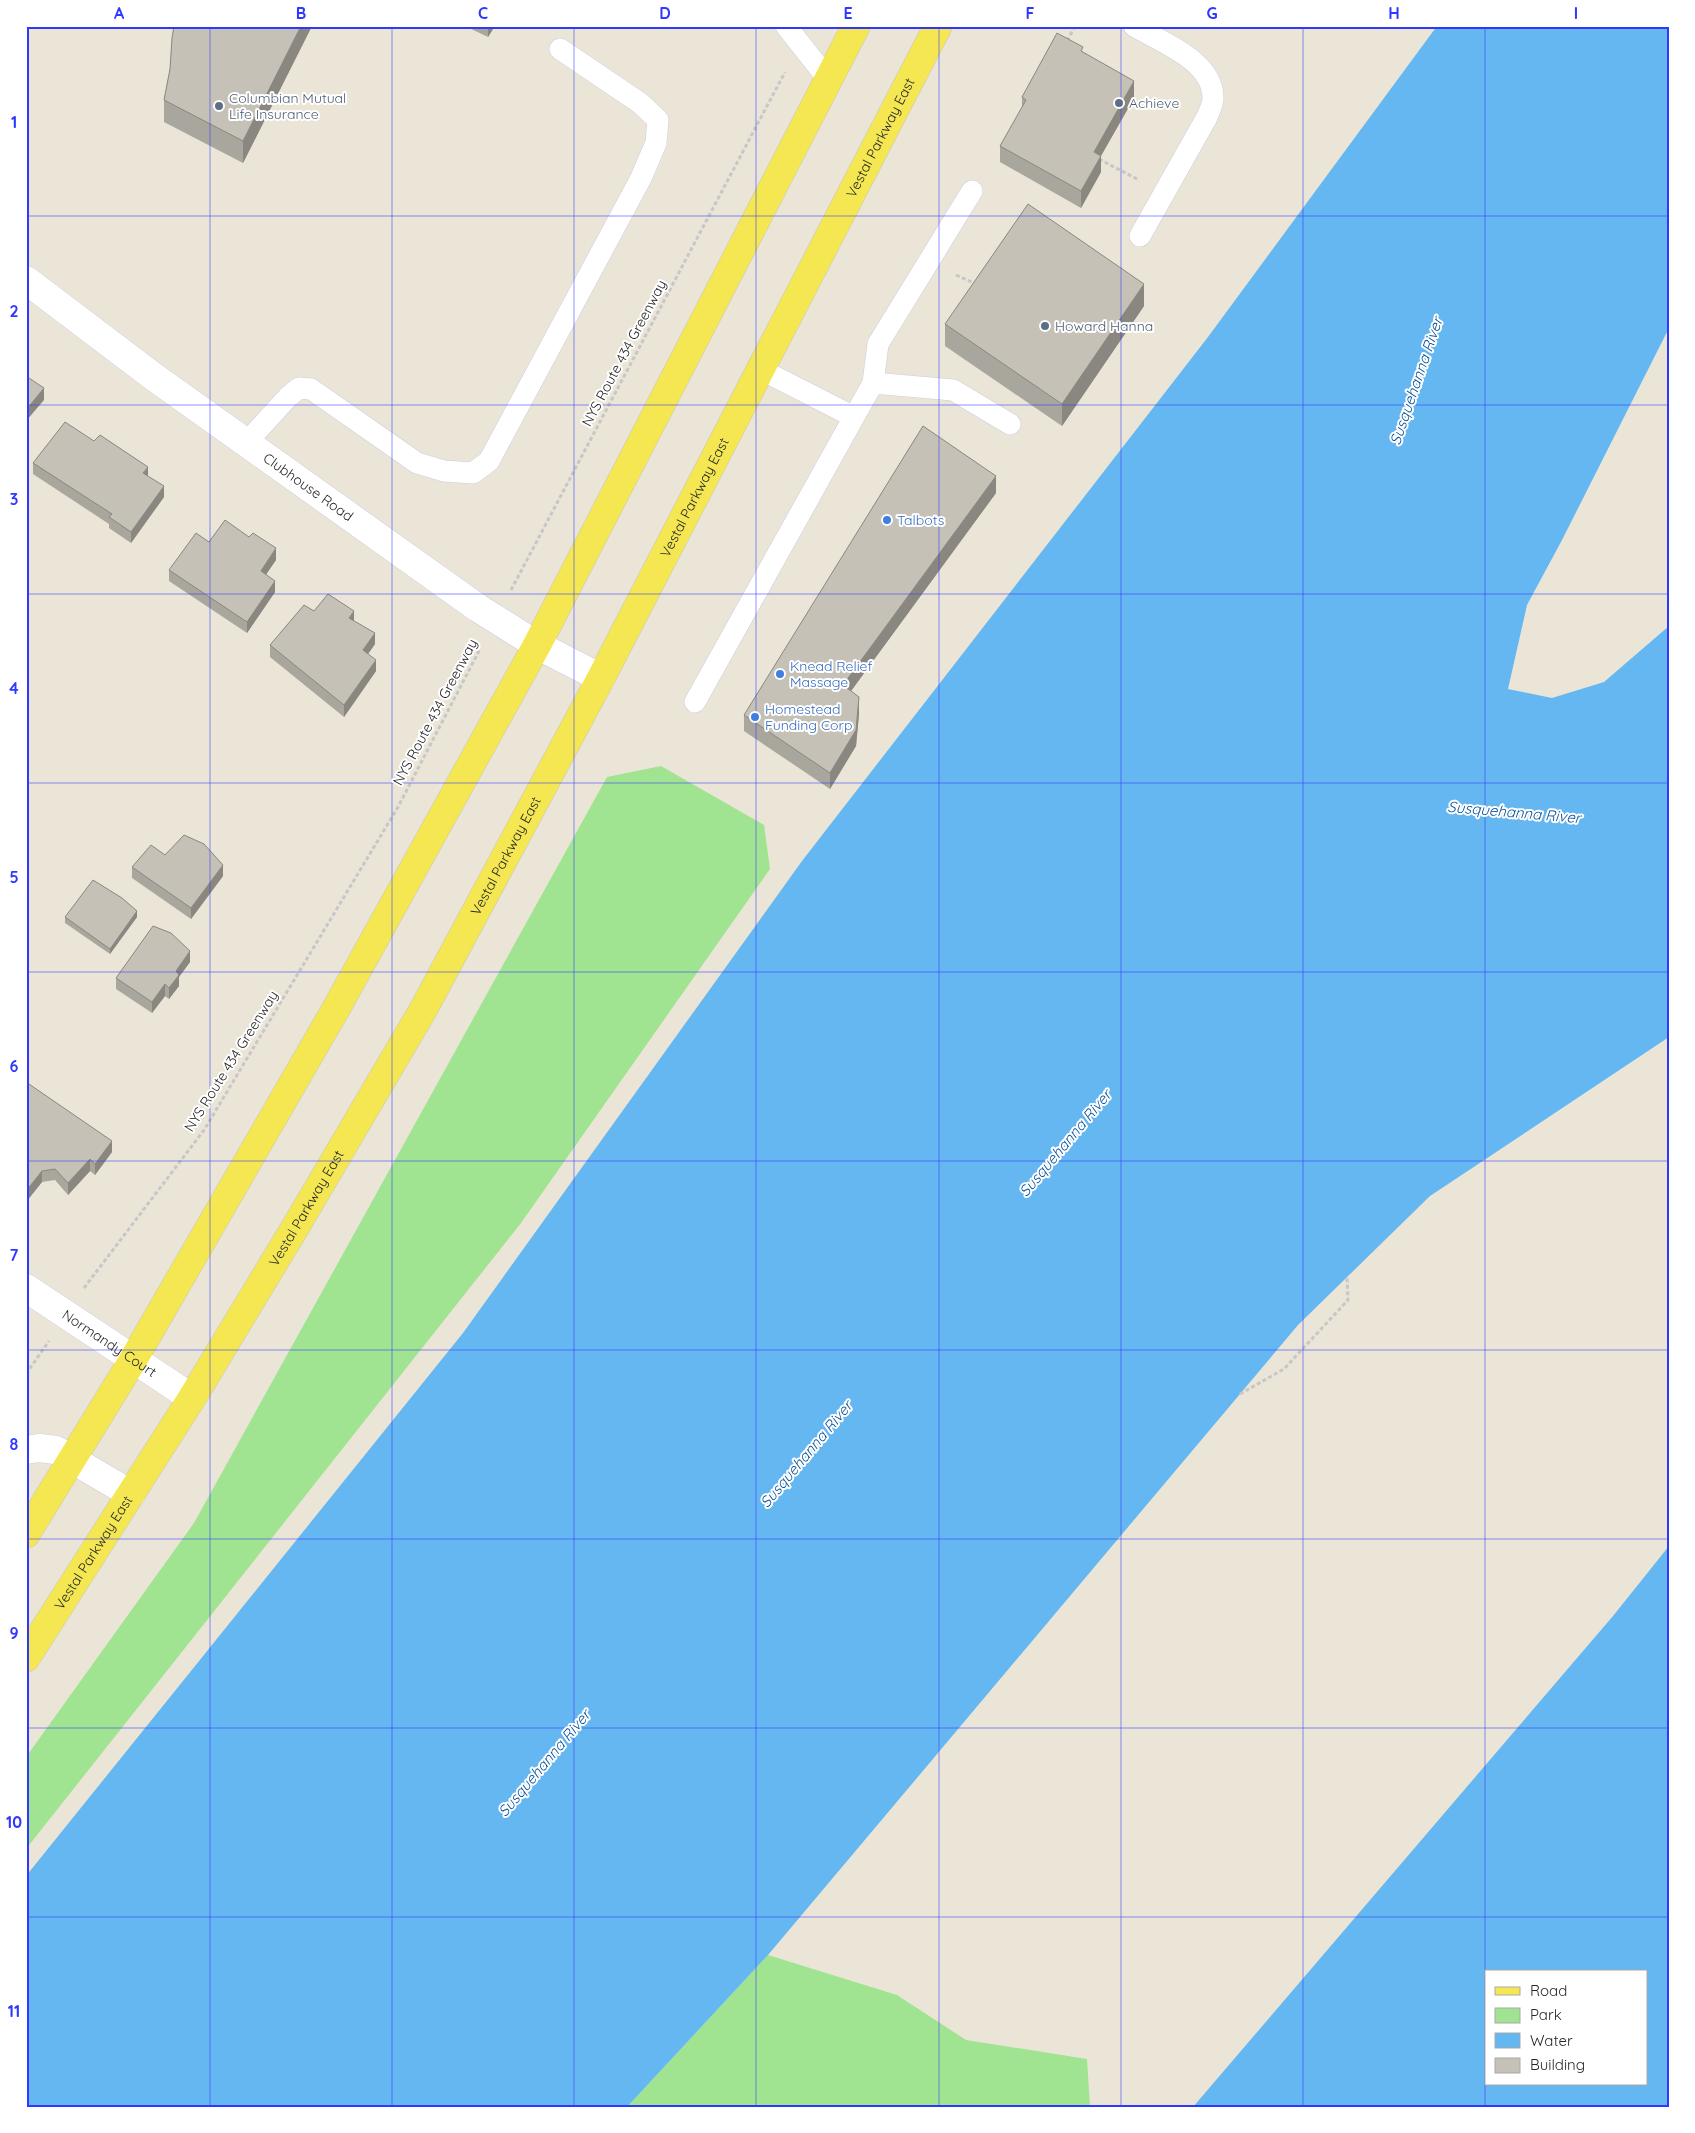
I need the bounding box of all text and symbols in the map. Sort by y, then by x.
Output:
text: A [114,3,125,23]
text: B [296,3,306,23]
text: C [478,3,488,23]
text: D [659,3,671,23]
text: E [843,3,853,23]
text: F [1026,3,1035,23]
text: G [1206,3,1218,23]
text: H [1388,3,1400,23]
text: I [1574,3,1578,23]
street label: Vestal Parkway East [842,75,919,200]
place label: Columbian Mutual Life Insurance [229,89,346,123]
place label: Achieve [1129,94,1179,112]
marker: Achieve [1113,97,1125,109]
marker: Columbian Mutual Life Insurance [213,100,225,112]
text: 1 [11,112,17,132]
street label: NYS Route 434 Greenway [578,277,670,429]
text: 2 [9,301,19,321]
water label: Susquehanna River [1385,313,1447,447]
place label: Howard Hanna [1055,317,1153,335]
marker: Howard Hanna [1039,320,1051,332]
street label: Vestal Parkway East [656,434,733,560]
street label: Clubhouse Road [260,449,357,525]
text: 3 [10,489,18,509]
place label: Talbots [897,511,944,529]
marker: Talbots [881,514,893,526]
street label: NYS Route 434 Greenway [389,636,481,788]
place label: Knead Relief Massage [790,657,873,691]
marker: Knead Relief Massage [774,668,786,680]
text: 4 [9,678,19,698]
place label: Homestead Funding Corp [765,700,852,734]
marker: Homestead Funding Corp [749,711,761,723]
street label: Vestal Parkway East [467,793,545,918]
water label: Susquehanna River [1447,797,1584,827]
text: 5 [9,867,19,887]
street label: NYS Route 434 Greenway [180,987,282,1135]
text: 6 [10,1056,19,1076]
water label: Susquehanna River [1015,1084,1117,1200]
street label: Vestal Parkway East [265,1147,348,1270]
text: 7 [10,1245,19,1265]
street label: Normandy Court [59,1306,160,1381]
water label: Susquehanna River [756,1395,858,1511]
text: 8 [10,1434,19,1454]
street label: Vestal Parkway East [50,1492,137,1613]
text: 9 [9,1623,19,1643]
water label: Susquehanna River [494,1704,596,1820]
text: 10 [6,1812,22,1832]
legend [1485,1970,1648,2086]
text: Road [1530,1981,1567,2000]
text: 11 [8,2001,20,2021]
text: Park [1530,2005,1562,2024]
text: Water [1530,2031,1573,2050]
text: Building [1530,2055,1585,2074]

